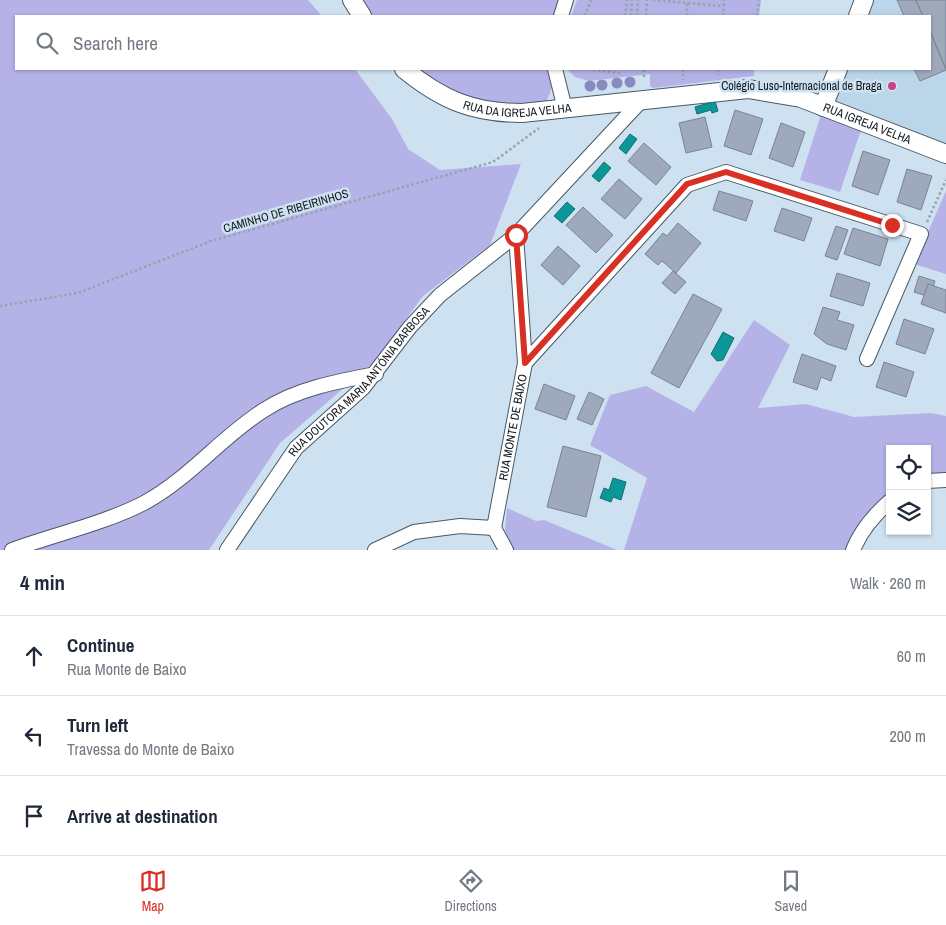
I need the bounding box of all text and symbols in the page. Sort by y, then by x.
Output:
search box [15,15,931,70]
icon: search [33,29,61,57]
text: Search here [73,30,158,56]
place label: Colégio Luso-Internacional de Braga [721,78,883,94]
marker: Colégio Luso-Internacional de Braga [886,80,898,92]
street label: RUA DA IGREJA VELHA [461,97,573,121]
street label: RUA IGREJA VELHA [821,99,914,148]
street label: CAMINHO DE RIBEIRINHOS [222,185,351,237]
route end [881,214,904,237]
route start [505,224,528,247]
street label: RUA DOUTORA MARIA ANTÓNIA BARBOSA [285,303,433,460]
street label: RUA MONTE DE BAIXO [495,372,531,482]
map controls [886,445,931,535]
button: locate [886,445,931,490]
button: layers [886,490,931,535]
text: 4 min [20,568,65,597]
text: Walk · 260 m [850,572,926,594]
text: Continue [67,632,135,658]
icon: ahead [20,642,48,670]
text: 60 m [897,645,926,667]
text: Rua Monte de Baixo [67,658,187,680]
text: Turn left [67,712,128,738]
icon: left [20,722,48,750]
text: 200 m [890,725,926,747]
text: Travessa do Monte de Baixo [67,738,234,760]
icon: arrive [20,802,48,830]
text: Arrive at destination [67,803,218,829]
tab: Map [139,867,167,915]
tab: Directions [445,867,497,915]
tab: Saved [775,867,807,915]

